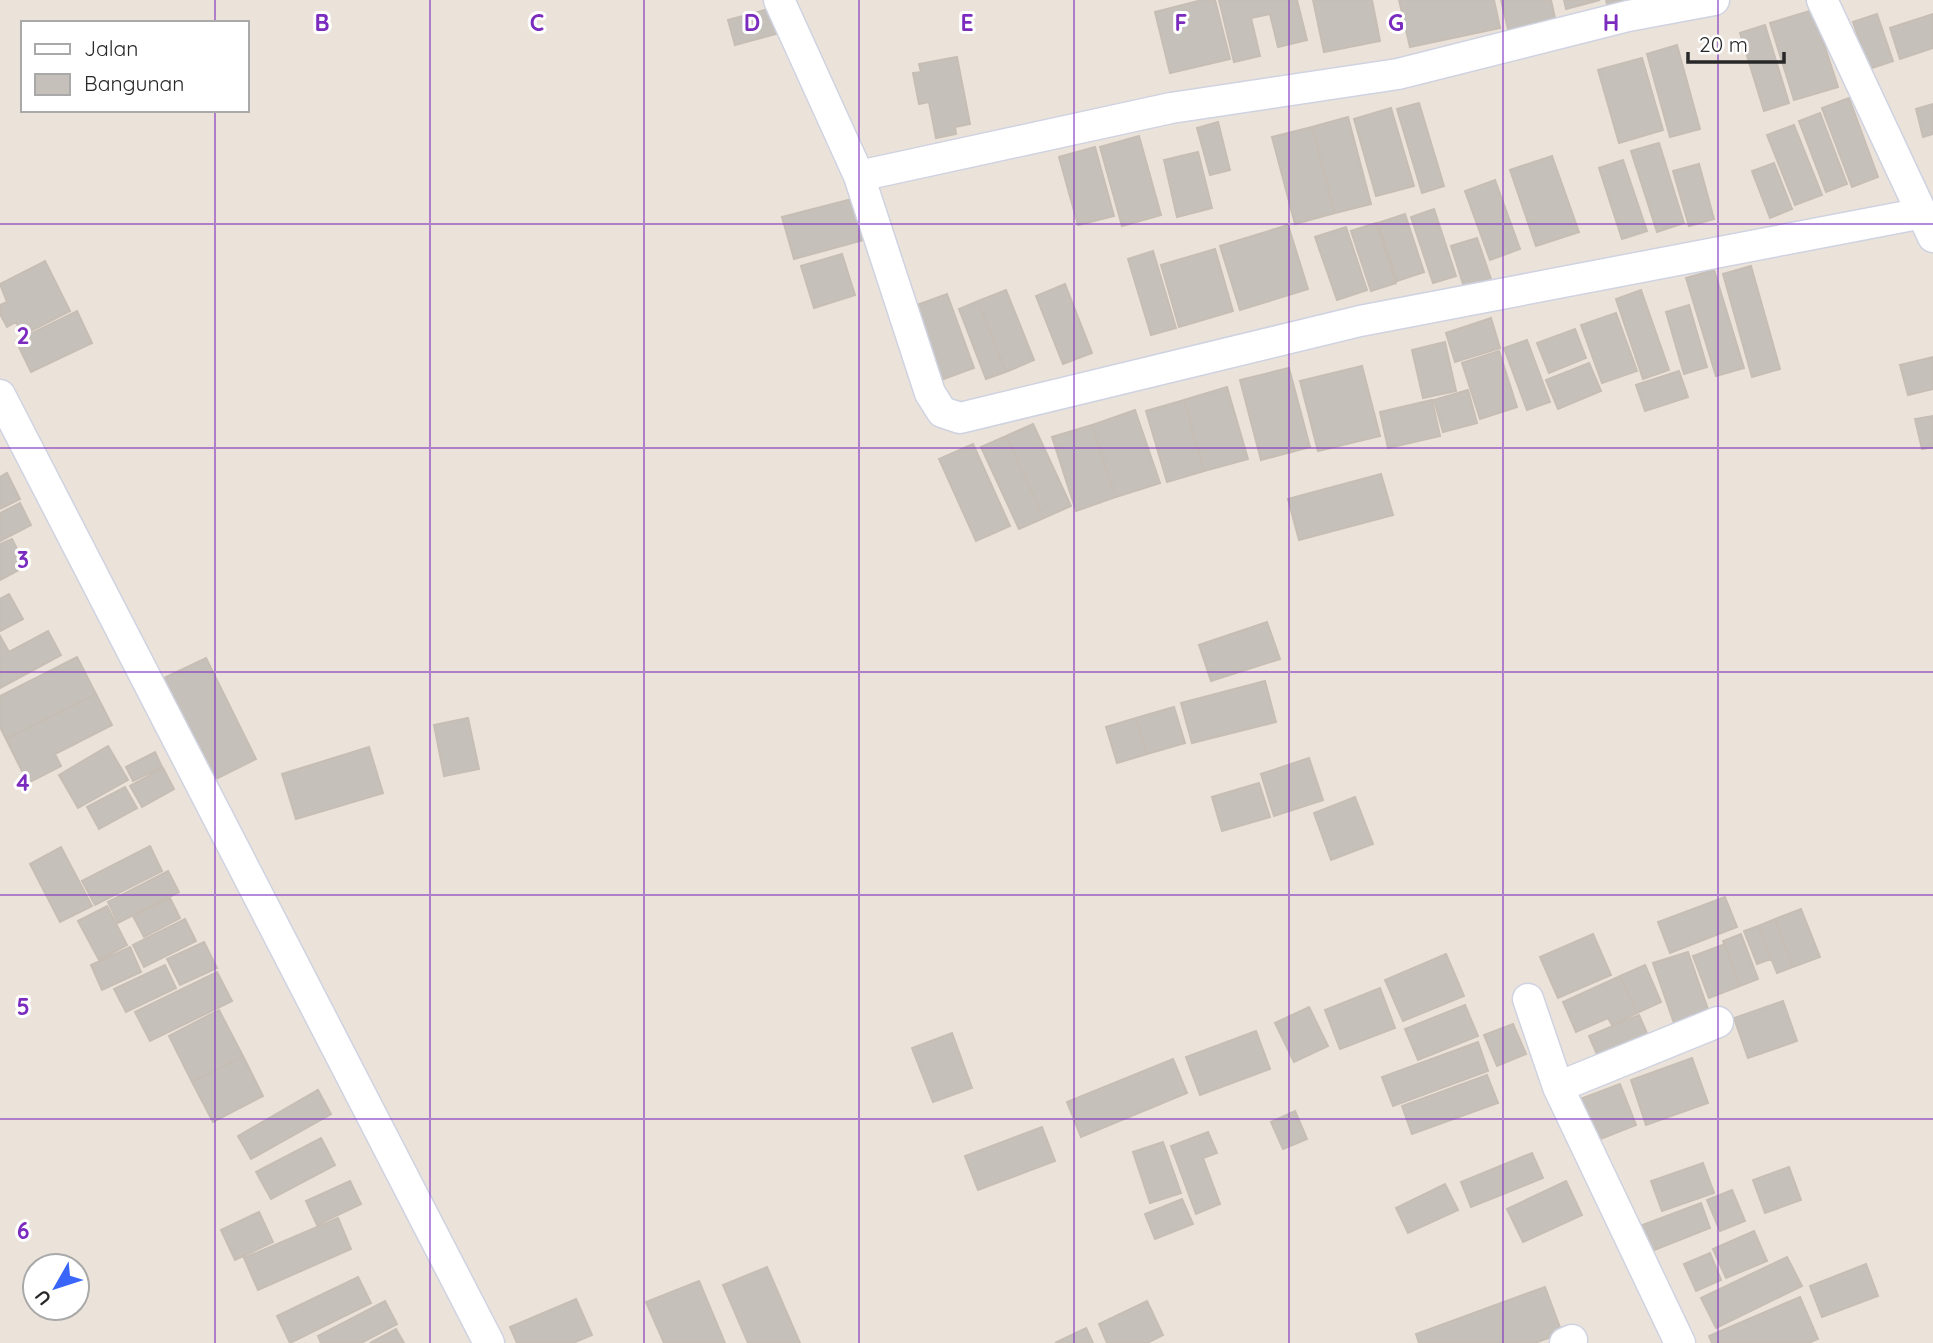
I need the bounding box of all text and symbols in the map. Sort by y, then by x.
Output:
text: B [314,8,330,37]
text: C [530,8,544,37]
text: D [744,8,760,37]
text: E [960,8,974,37]
text: F [1175,8,1187,37]
text: G [1388,8,1404,37]
text: H [1603,8,1619,37]
legend [21,21,248,112]
scale bar [1688,21,1784,65]
text: 20 m [1699,31,1748,57]
text: Jalan [84,35,138,61]
text: Bangunan [84,70,184,96]
text: 2 [16,321,30,350]
text: 3 [17,545,29,574]
text: 4 [16,768,30,797]
text: 5 [16,992,30,1021]
text: 6 [17,1216,29,1245]
north arrow [21,1252,91,1322]
text: U [29,1285,56,1310]

